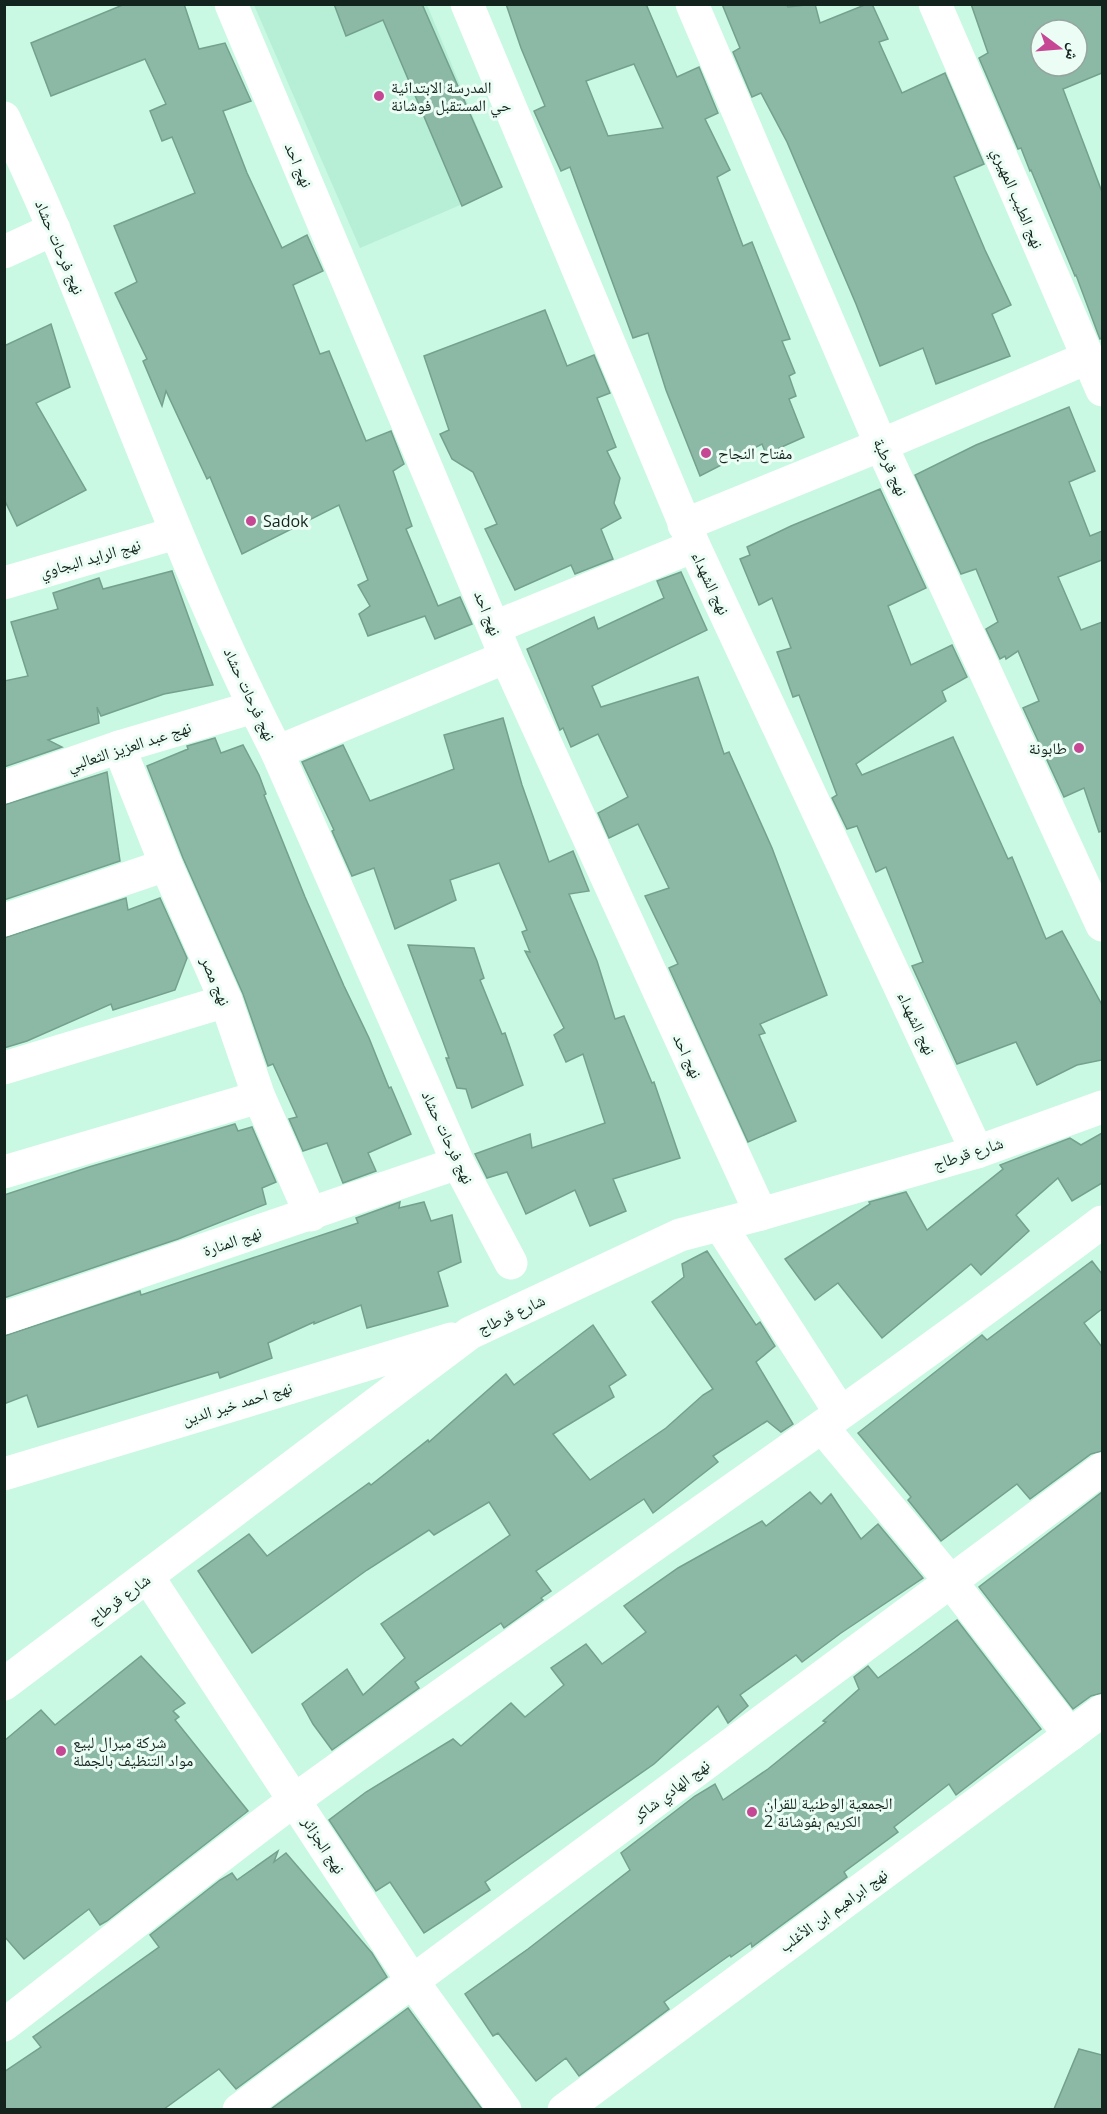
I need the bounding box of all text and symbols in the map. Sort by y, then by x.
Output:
north arrow [1029,18,1089,78]
text: ش [1060,41,1086,63]
place label: المدرسة الابتدائية حي المستقبل فوشانة [391,76,511,118]
marker: المدرسة الابتدائية حي المستقبل فوشانة [372,89,386,103]
street label: نهج احد [280,139,318,191]
street label: نهج الطيب المهيري [985,144,1049,253]
street label: نهج فرحات حشاد [30,196,90,298]
street label: نهج قرطبة [869,435,913,499]
place label: مفتاح النجاح [718,442,792,464]
marker: مفتاح النجاح [699,446,713,460]
place label: Sadok [263,510,309,532]
marker: Sadok [244,514,258,528]
street label: نهج الرايد البجاوي [37,533,144,585]
street label: نهج الشهداء [687,548,735,618]
street label: نهج احد [469,587,507,639]
street label: نهج فرحات حشاد [219,644,281,744]
street label: نهج عبد العزيز الثعالبي [64,716,194,778]
place label: طابونة [1029,737,1067,759]
marker: طابونة [1072,741,1086,755]
street label: نهج مصر [195,952,236,1009]
street label: نهج الشهداء [893,988,941,1058]
street label: نهج احد [668,1030,708,1082]
street label: نهج فرحات حشاد [417,1087,479,1187]
street label: شارع قرطاج [930,1131,1006,1175]
street label: نهج المنارة [200,1221,264,1261]
street label: شارع قرطاج [473,1289,549,1339]
street label: نهج احمد خير الدين [179,1376,295,1430]
street label: شارع قرطاج [83,1568,155,1630]
place label: شركة ميرال لبيع مواد التنظيف بالجملة [73,1731,193,1771]
marker: شركة ميرال لبيع مواد التنظيف بالجملة [54,1744,68,1758]
street label: نهج الهادي شاكر [627,1754,715,1828]
place label: الجمعية الوطنية للقران الكريم بفوشانة 2 [764,1792,892,1832]
marker: الجمعية الوطنية للقران الكريم بفوشانة 2 [745,1805,759,1819]
street label: نهج الجزائر [297,1811,351,1878]
street label: نهج ابراهيم ابن الأغلب [774,1863,892,1957]

